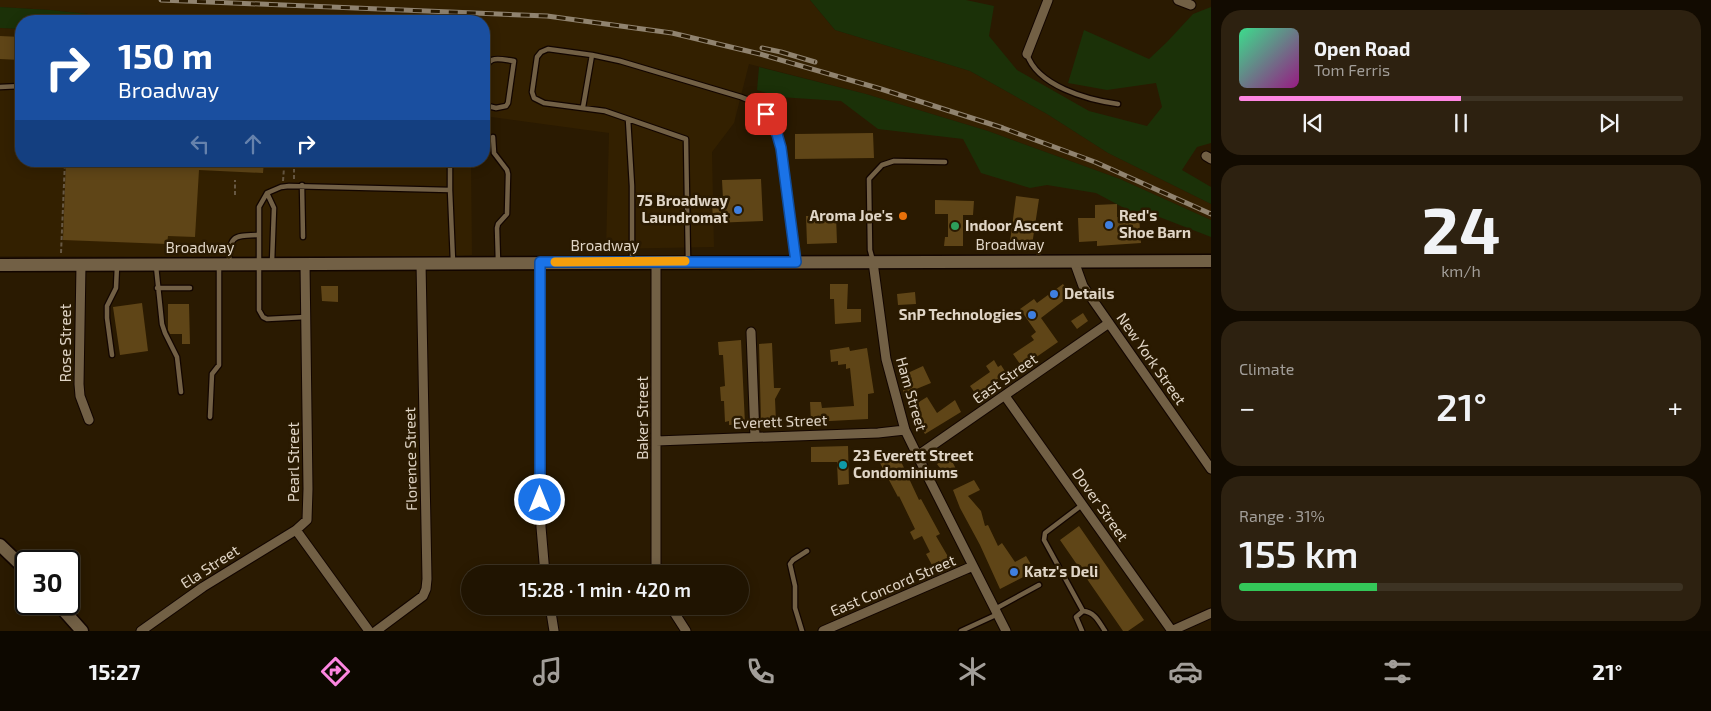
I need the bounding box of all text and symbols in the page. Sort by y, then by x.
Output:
text: 150 m [118,34,213,76]
icon: right [35,35,100,100]
text: Open Road [1314,37,1410,60]
text: Tom Ferris [1314,60,1390,79]
text: Broadway [118,76,219,102]
pin [745,93,787,135]
icon: arrive [752,100,780,128]
icon: previous [1299,109,1327,137]
icon: pause [1447,109,1475,137]
icon: next [1595,109,1623,137]
icon: left [186,130,214,158]
icon: ahead [239,130,267,158]
icon: right [292,130,320,158]
text: 24 [1421,189,1501,267]
place label: 75 Broadway Laundromat [637,191,728,226]
marker: 75 Broadway Laundromat [732,204,744,216]
place label: Aroma Joe's [809,206,893,224]
place label: Red's Shoe Barn [1119,206,1191,241]
marker: Aroma Joe's [897,210,909,222]
place label: Indoor Ascent [965,216,1063,234]
marker: Red's Shoe Barn [1103,219,1115,231]
marker: Indoor Ascent [949,220,961,232]
street label: Broadway [976,235,1045,253]
street label: Broadway [571,236,640,254]
street label: Broadway [166,238,235,256]
text: km/h [1441,261,1481,280]
place label: Details [1064,284,1114,302]
marker: Details [1048,288,1060,300]
street label: Rose Street [56,304,74,382]
place label: SnP Technologies [899,305,1022,323]
marker: SnP Technologies [1026,309,1038,321]
street label: New York Street [1113,309,1190,408]
street label: East Street [969,349,1041,407]
street label: Ham Street [893,355,931,433]
text: Climate [1239,359,1294,378]
street label: Baker Street [633,376,651,460]
text: 21° [1436,383,1487,429]
text: − [1239,390,1255,424]
text: + [1668,390,1683,424]
street label: Florence Street [400,407,420,511]
street label: Everett Street [732,410,828,432]
street label: Pearl Street [284,422,302,502]
place label: 23 Everett Street Condominiums [853,446,973,481]
marker: 23 Everett Street Condominiums [837,459,849,471]
street label: Dover Street [1069,464,1133,545]
position arrow [513,473,565,525]
text: Range · 31% [1239,506,1325,525]
text: 155 km [1239,530,1358,576]
street label: Ela Street [177,540,242,592]
speed limit sign: 30 [15,550,80,615]
street label: East Concord Street [827,550,958,620]
place label: Katz's Deli [1024,562,1098,580]
marker: Katz's Deli [1008,566,1020,578]
text: 15:28 · 1 min · 420 m [519,578,691,601]
icon: directions [318,654,353,689]
icon: music [530,654,565,689]
icon: phone [743,654,778,689]
icon: climate [955,654,990,689]
icon: car [1168,654,1203,689]
icon: filters [1380,654,1415,689]
text: 15:27 [89,658,140,684]
text: 21° [1592,658,1622,684]

